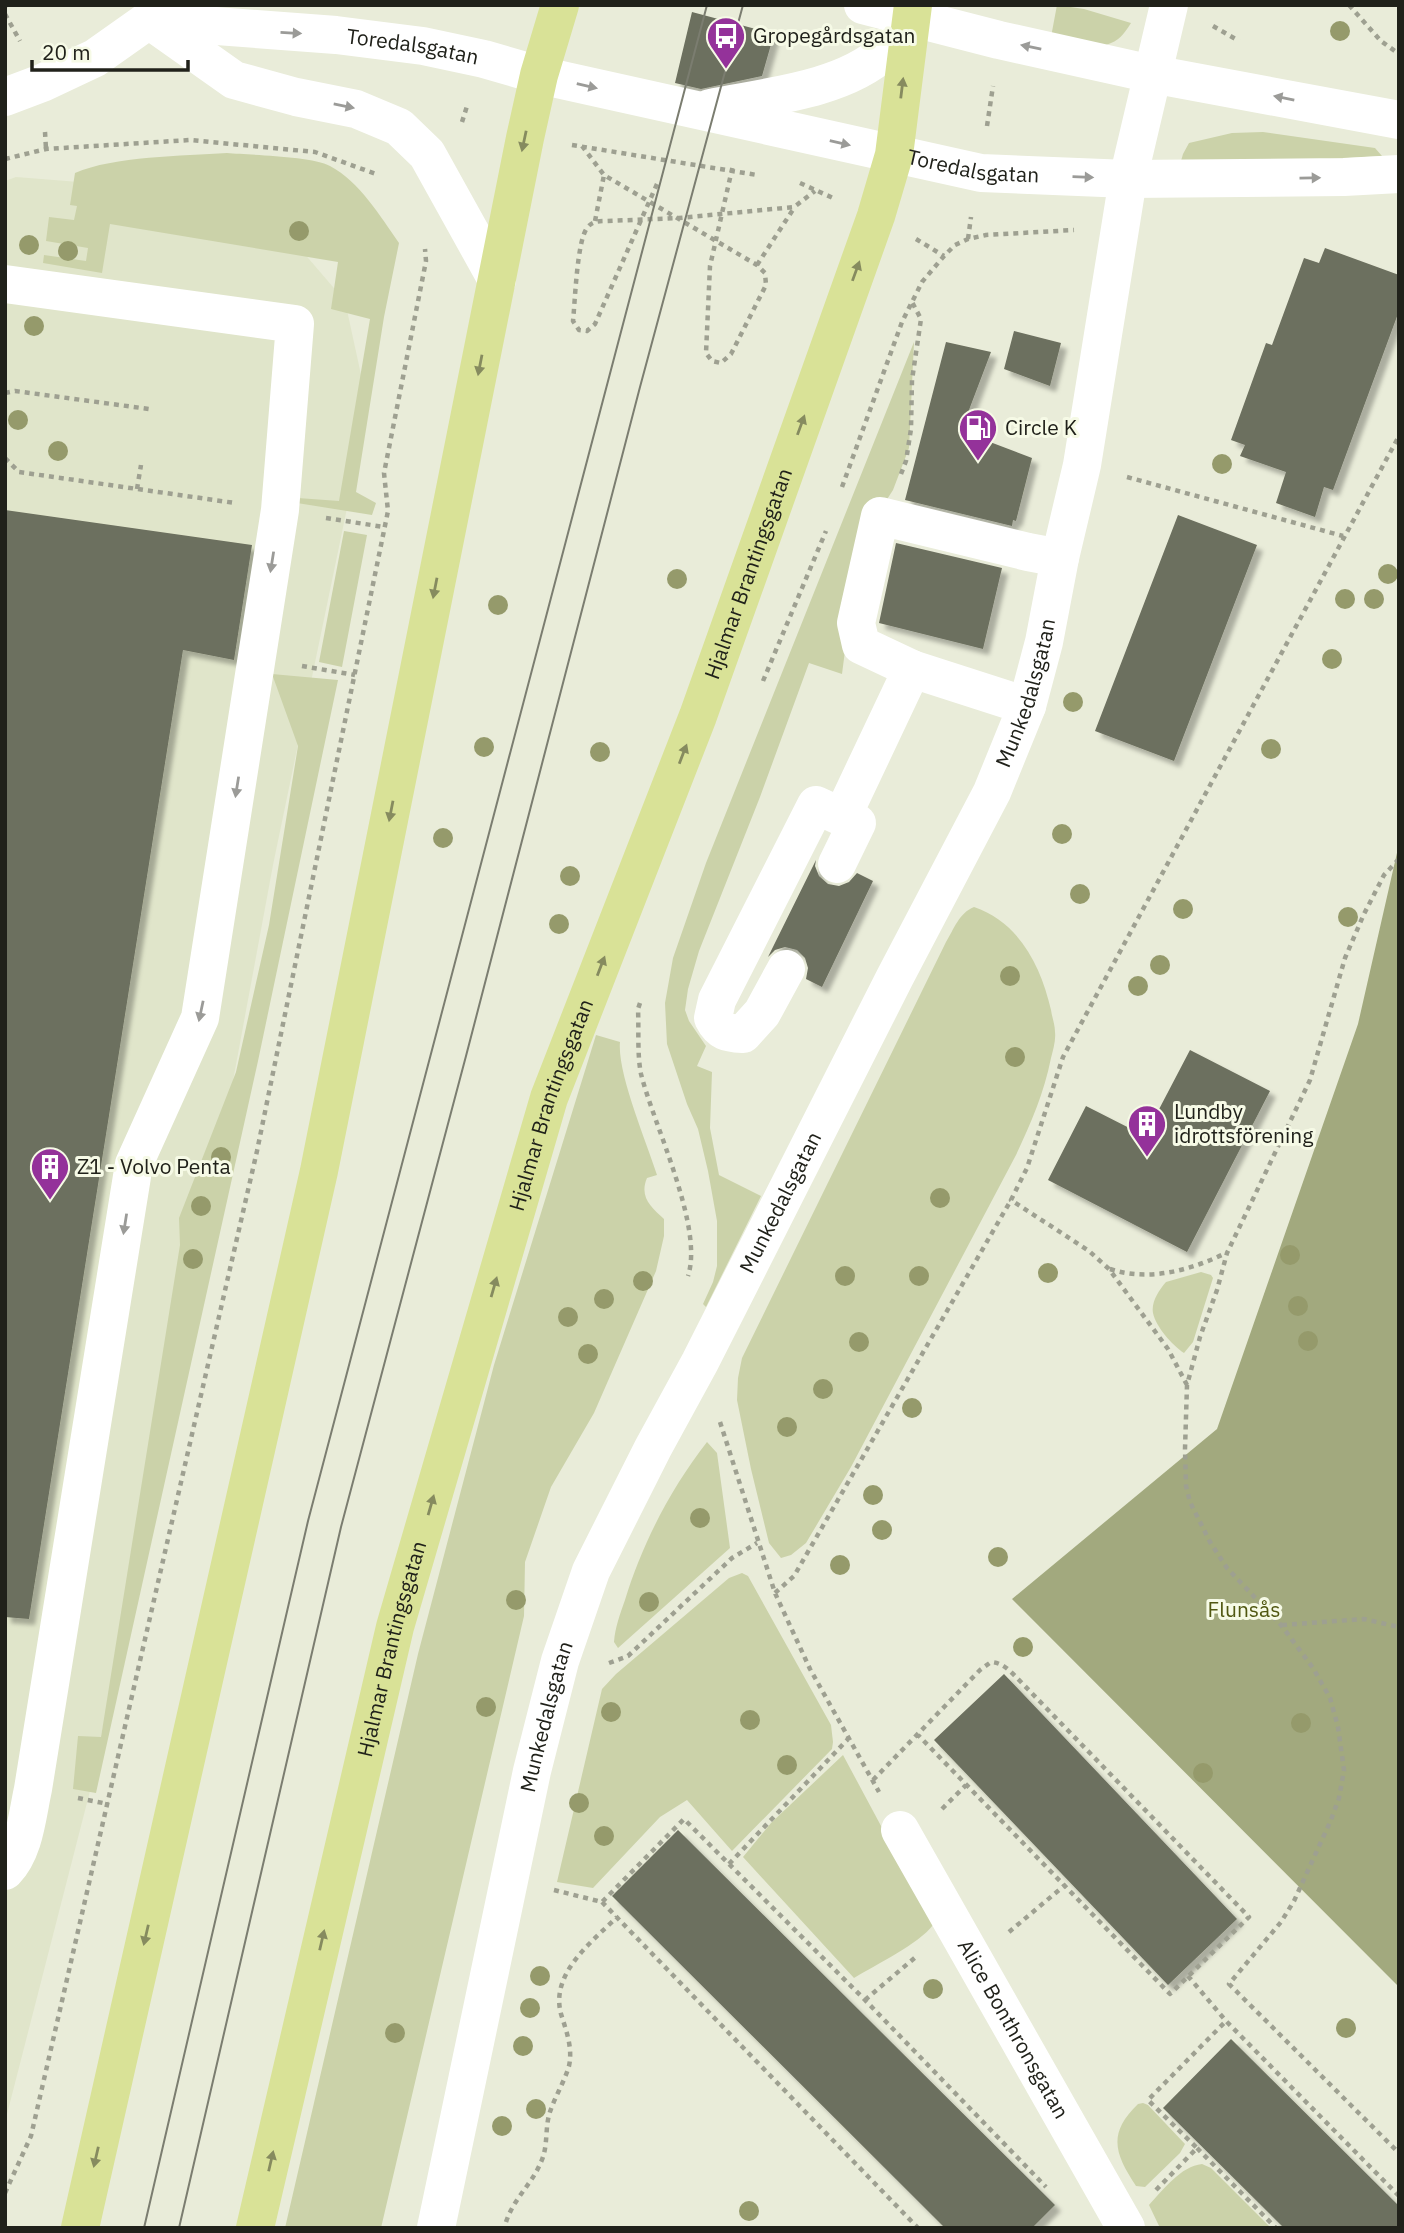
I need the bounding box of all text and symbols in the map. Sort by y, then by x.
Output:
bus stop icon: Gropegårdsgatan [705,15,747,70]
street label: Toredalsgatan [345,21,481,70]
place label: Gropegårdsgatan [753,21,915,49]
scale bar [32,28,187,72]
one-way arrow [281,28,303,39]
text: 20 m [42,38,91,66]
one-way arrow [1020,41,1042,52]
one-way arrow [897,76,908,98]
one-way arrow [576,80,598,91]
one-way arrow [1273,93,1295,104]
one-way arrow [333,101,355,112]
one-way arrow [518,130,529,152]
one-way arrow [829,138,851,149]
street label: Toredalsgatan [905,142,1040,188]
one-way arrow [1072,171,1094,183]
one-way arrow [1300,172,1322,184]
one-way arrow [851,261,862,282]
one-way arrow [474,354,485,376]
fuel station icon: Circle K [957,407,999,462]
place label: Circle K [1005,413,1077,441]
one-way arrow [796,414,807,435]
street label: Hjalmar Brantingsgatan [697,464,798,683]
one-way arrow [266,551,277,573]
one-way arrow [430,577,441,599]
street label: Munkedalsgatan [988,616,1061,771]
one-way arrow [678,744,689,765]
one-way arrow [231,776,242,798]
one-way arrow [385,800,396,822]
one-way arrow [595,956,606,977]
street label: Hjalmar Brantingsgatan [502,995,599,1214]
one-way arrow [195,1000,206,1022]
place label: Lundby idrottsförening [1174,1097,1313,1149]
building icon: Lundby idrottsförening [1126,1103,1168,1158]
street label: Munkedalsgatan [732,1127,827,1278]
building icon: Z1 - Volvo Penta [29,1146,71,1201]
place label: Z1 - Volvo Penta [77,1152,231,1180]
one-way arrow [119,1213,130,1235]
one-way arrow [490,1276,500,1297]
one-way arrow [426,1494,436,1515]
street label: Hjalmar Brantingsgatan [350,1537,432,1760]
park label: Flunsås [1208,1595,1280,1623]
street label: Munkedalsgatan [513,1637,579,1795]
one-way arrow [140,1924,151,1946]
one-way arrow [317,1929,328,1951]
street label: Alice Bonthronsgatan [952,1934,1076,2123]
one-way arrow [90,2146,101,2168]
one-way arrow [265,2150,276,2172]

